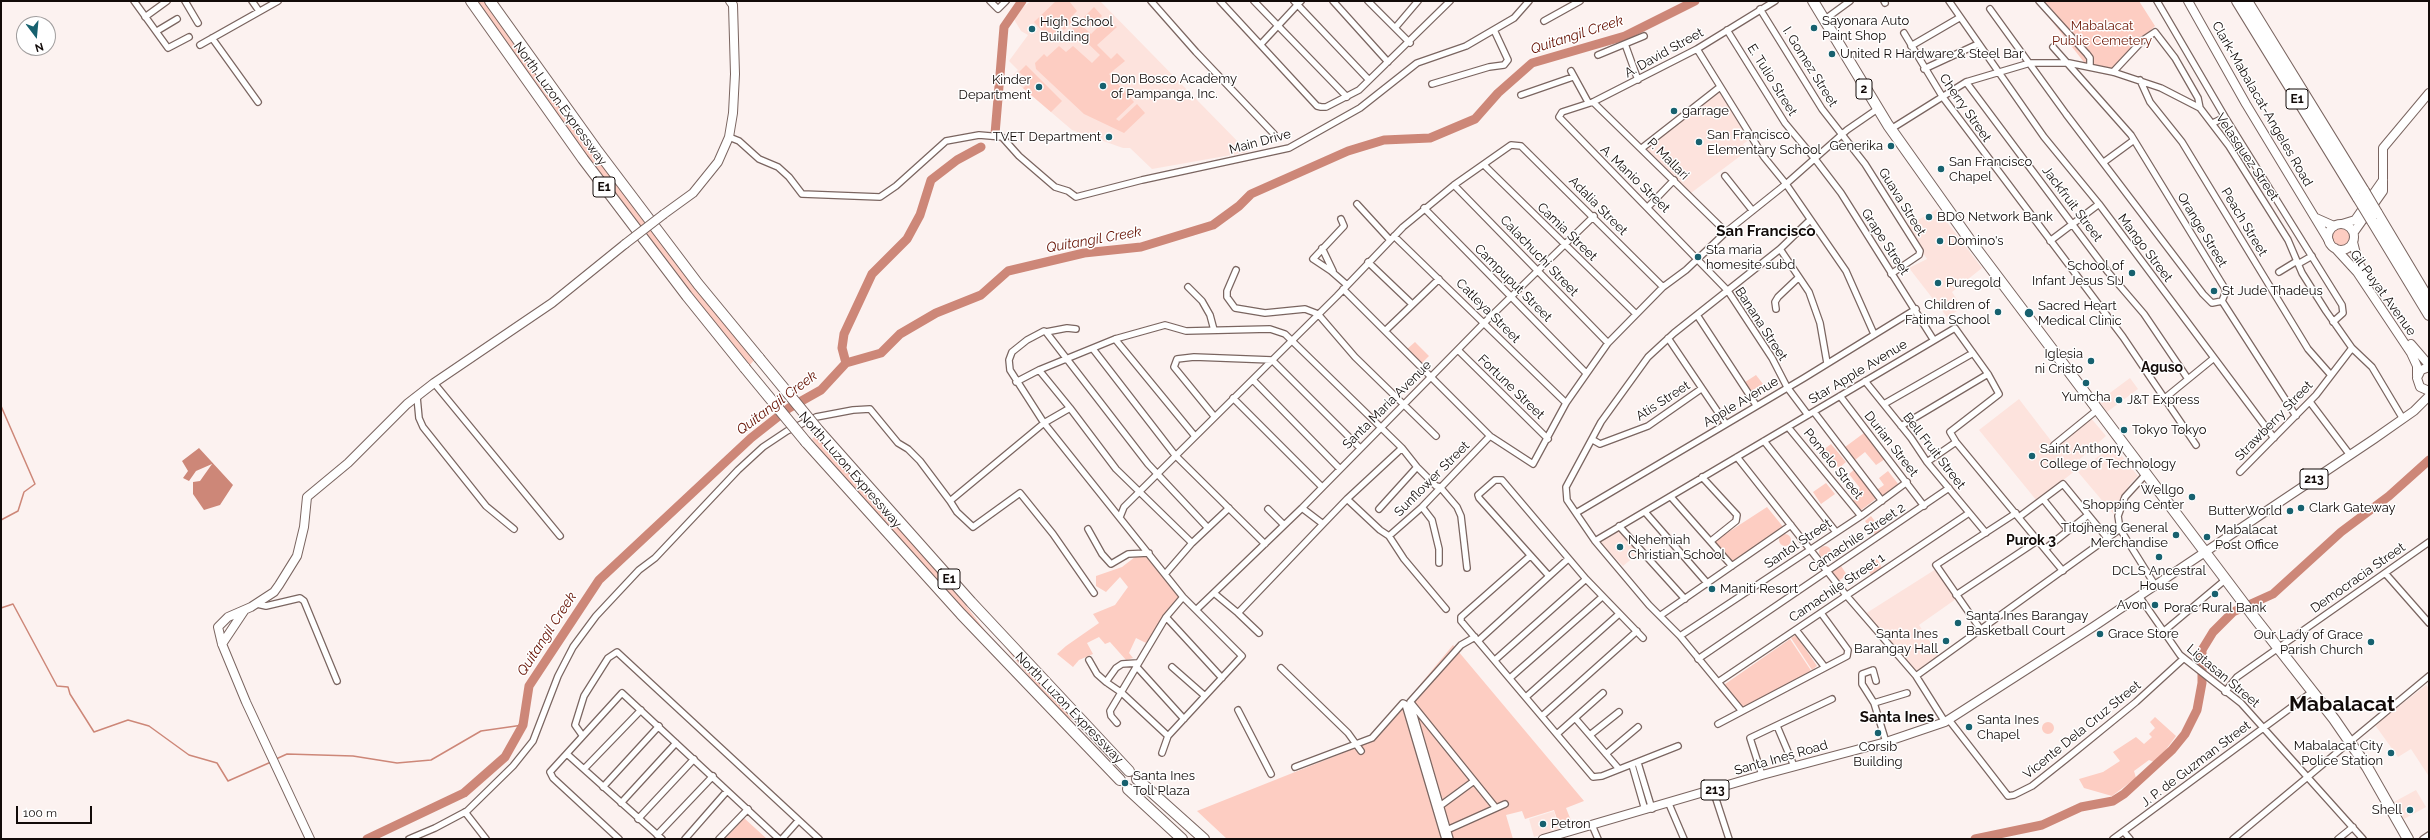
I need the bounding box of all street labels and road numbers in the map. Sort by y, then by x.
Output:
street label: Clark-Mabalacat-Angeles Road [2208,19,2316,189]
street label: I. Gomez Street [1779,24,1841,110]
street label: A. David Street [1622,25,1706,81]
street label: North Luzon Expressway [510,39,610,169]
street label: E. Tulio Street [1744,41,1800,119]
street label: Cherry Street [1936,71,1994,145]
road number: 2 [1856,79,1872,99]
road number: E1 [2286,89,2308,109]
street label: Velasquez Street [2212,111,2282,203]
street label: Main Drive [1227,126,1293,158]
street label: P. Mallari [1644,135,1692,183]
street label: A. Manio Street [1597,142,1673,216]
street label: Jackfruit Street [2039,163,2105,245]
street label: Guava Street [1875,165,1929,239]
street label: Adalia Street [1565,173,1631,239]
road number: E1 [593,177,615,197]
street label: Peach Street [2218,185,2270,259]
street label: Orange Street [2174,190,2230,270]
street label: Camia Street [1534,200,1600,264]
street label: Grape Street [1858,206,1912,278]
street label: Mango Street [2114,211,2176,285]
street label: Calachuchi Street [1497,212,1581,300]
street label: Campuput Street [1471,241,1555,325]
street label: Gil Puyat Avenue [2347,247,2419,339]
street label: Catleya Street [1453,276,1523,346]
street label: Banana Street [1731,284,1791,364]
street label: Star Apple Avenue [1806,336,1910,408]
street label: Fortune Street [1475,351,1547,423]
street label: Santa Maria Avenue [1339,357,1435,453]
street label: Apple Avenue [1701,373,1781,431]
street label: Atis Street [1633,378,1693,424]
street label: Strawberry Street [2232,378,2316,464]
street label: Durian Street [1861,408,1921,480]
street label: North Luzon Expressway [795,409,905,531]
street label: Bell Fruit Street [1899,410,1969,492]
street label: Pomelo Street [1800,426,1866,502]
street label: Sunflower Street [1391,438,1473,520]
road number: 213 [2300,469,2328,489]
street label: Camachile Street 2 [1806,500,1908,576]
street label: Santol Street [1762,516,1834,572]
street label: Democracia Street [2308,540,2408,616]
street label: Camachile Street 1 [1786,550,1888,626]
road number: E1 [938,569,960,589]
street label: Ligtasan Street [2183,641,2263,711]
street label: North Luzon Expressway [1012,649,1126,767]
street label: Vicente Dela Cruz Street [2020,678,2144,782]
street label: J. P. de Guzman Street [2138,718,2254,810]
street label: Santa Ines Road [1732,737,1830,779]
road number: 213 [1701,780,1729,800]

